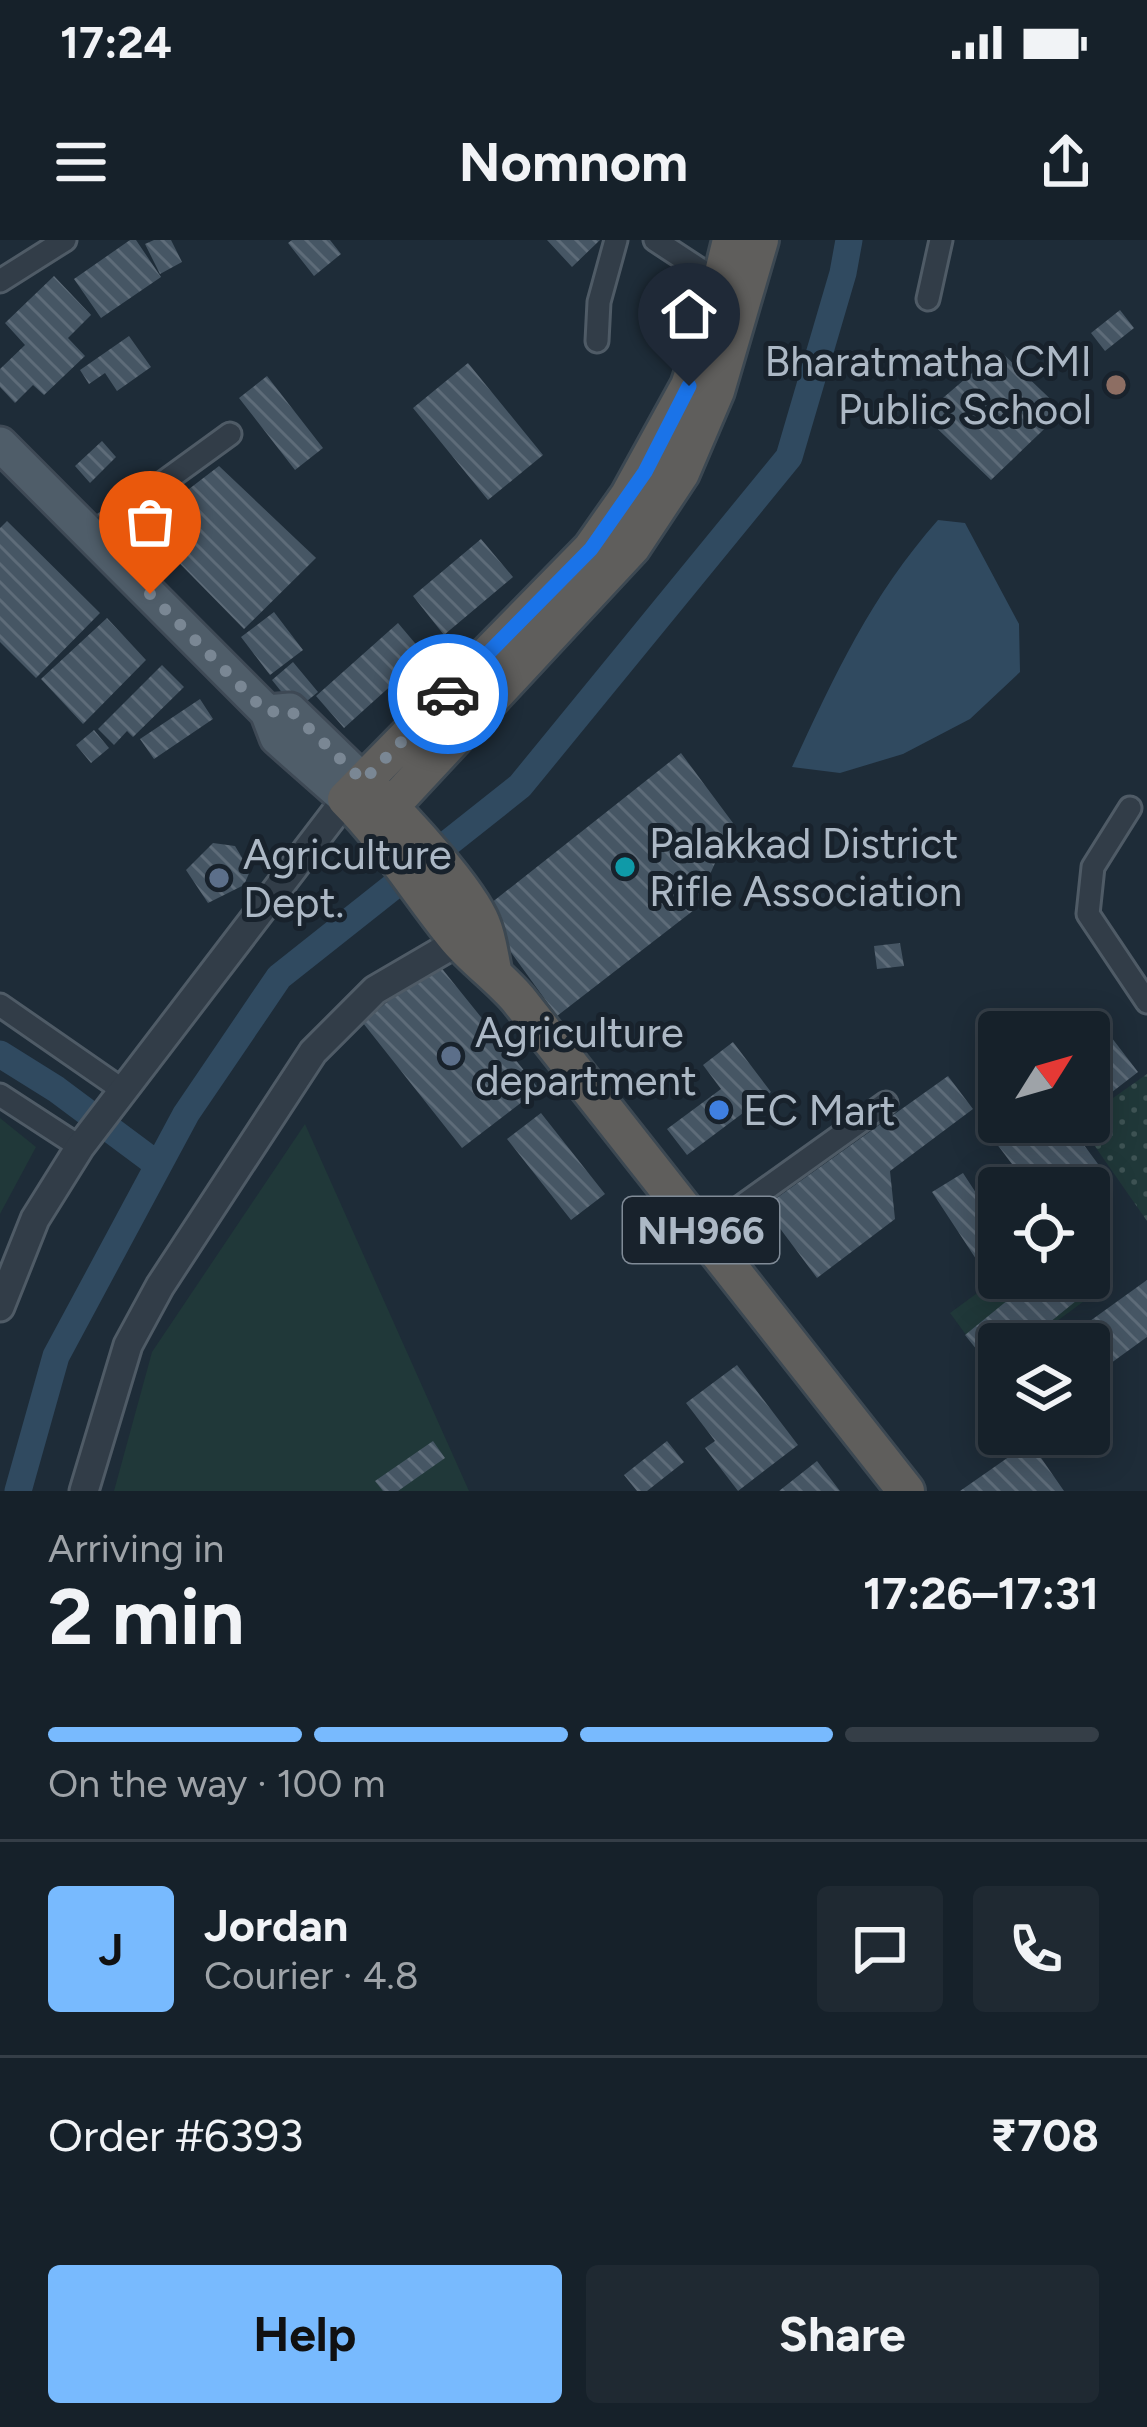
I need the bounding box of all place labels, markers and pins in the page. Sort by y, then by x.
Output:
pin [638,263,740,386]
place label: Bharatmatha CMI Public School [765,336,1092,435]
marker: Bharatmatha CMI Public School [1103,372,1129,398]
pin [99,471,201,594]
place label: Palakkad District Rifle Association [649,818,962,917]
place label: Agriculture Dept. [243,829,452,928]
marker: Palakkad District Rifle Association [612,854,638,880]
marker: Agriculture Dept. [206,865,232,891]
place label: Agriculture department [475,1007,697,1106]
marker: Agriculture department [438,1043,464,1069]
place label: EC Mart [743,1085,896,1136]
marker: EC Mart [706,1097,732,1123]

